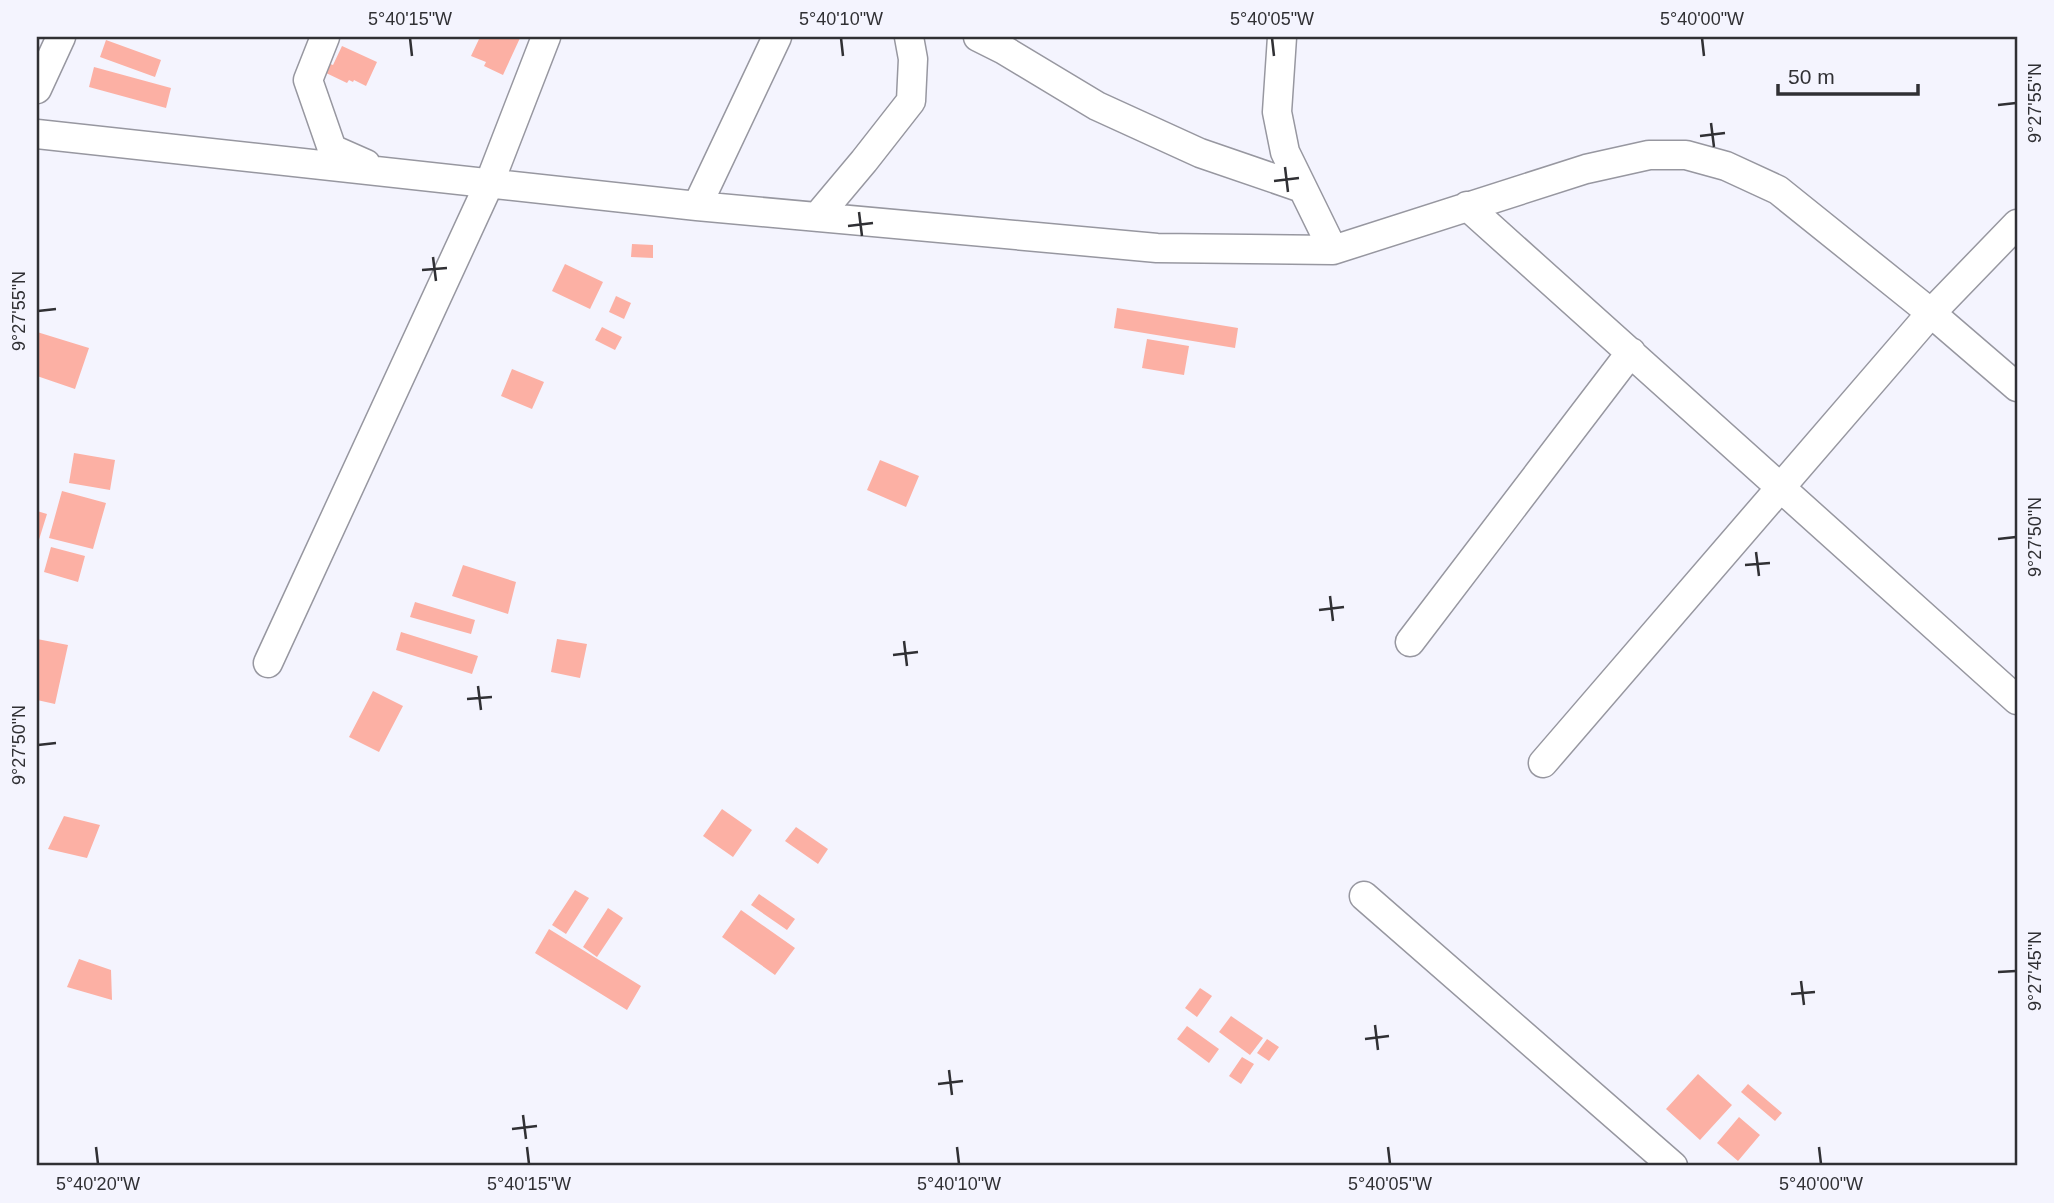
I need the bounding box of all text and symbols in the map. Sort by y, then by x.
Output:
text: 5°40'15"W [368,9,452,29]
text: 5°40'10"W [799,9,883,29]
text: 5°40'05"W [1230,9,1314,29]
text: 5°40'00"W [1660,9,1744,29]
scale bar [1778,52,1918,96]
text: 9°27'55"N [2025,63,2045,143]
text: 50 m [1788,65,1835,88]
text: 9°27'55"N [9,271,29,351]
text: 9°27'50"N [2025,497,2045,577]
text: 9°27'50"N [9,705,29,785]
text: 9°27'45"N [2025,931,2045,1011]
text: 5°40'20"W [56,1174,140,1194]
text: 5°40'15"W [487,1174,571,1194]
text: 5°40'10"W [917,1174,1001,1194]
text: 5°40'05"W [1348,1174,1432,1194]
text: 5°40'00"W [1779,1174,1863,1194]

